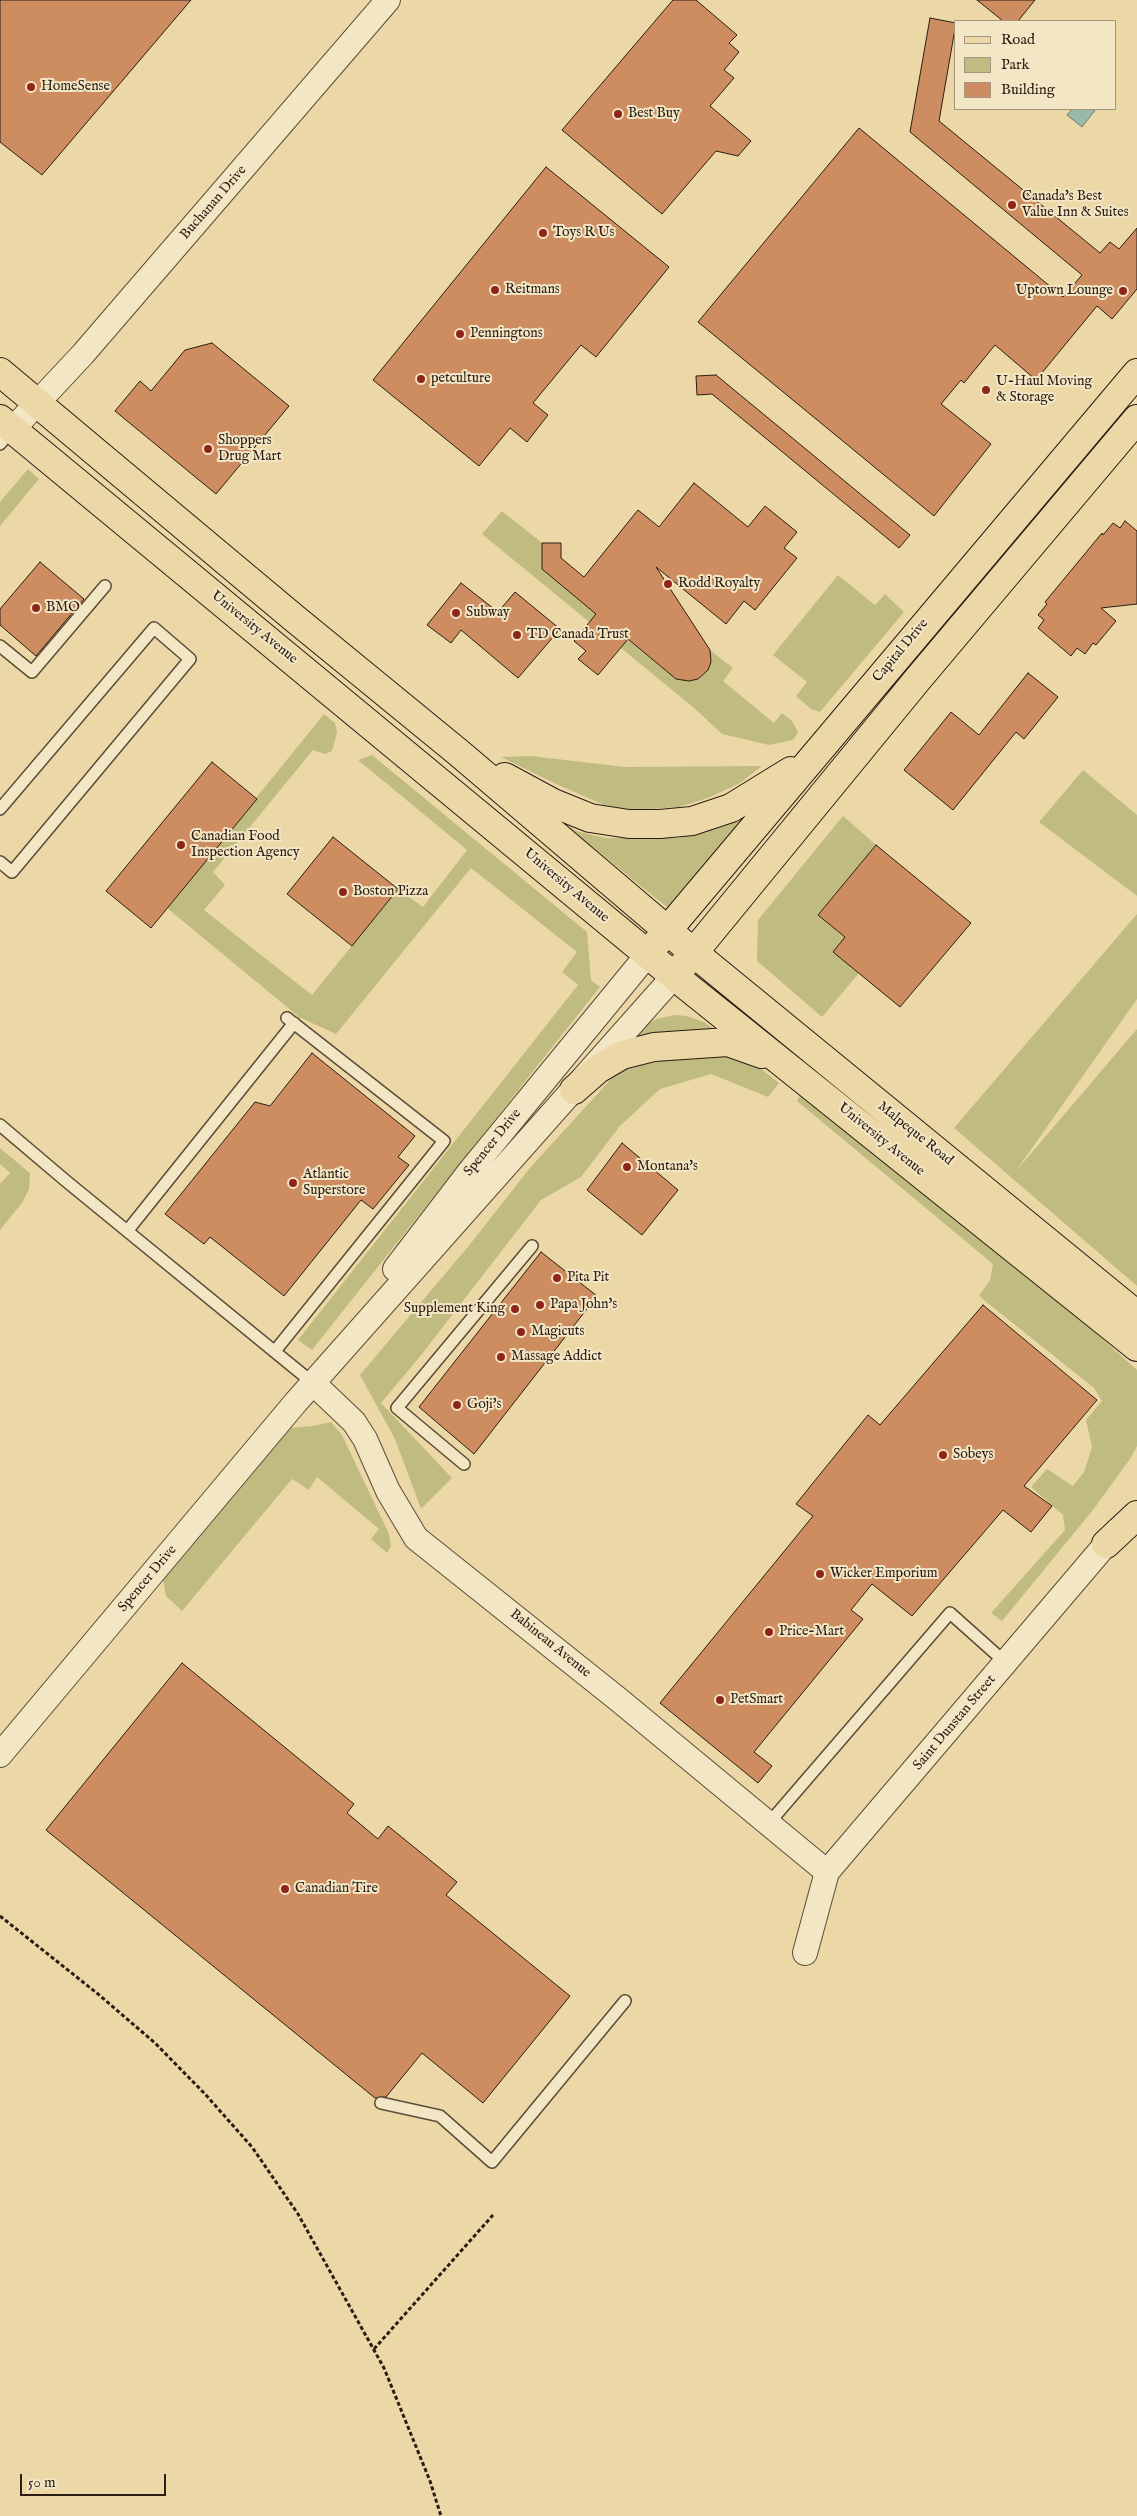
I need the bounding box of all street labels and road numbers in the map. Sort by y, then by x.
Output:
street label: Buchanan Drive [177,163,251,243]
street label: University Avenue [207,588,301,668]
street label: Capital Drive [870,616,932,686]
street label: University Avenue [520,845,612,927]
street label: Malpeque Road [874,1098,956,1170]
street label: University Avenue [834,1100,928,1180]
street label: Spencer Drive [461,1106,525,1180]
street label: Spencer Drive [115,1542,181,1616]
street label: Babineau Avenue [506,1606,594,1682]
street label: Saint Dunstan Street [910,1672,1000,1774]

